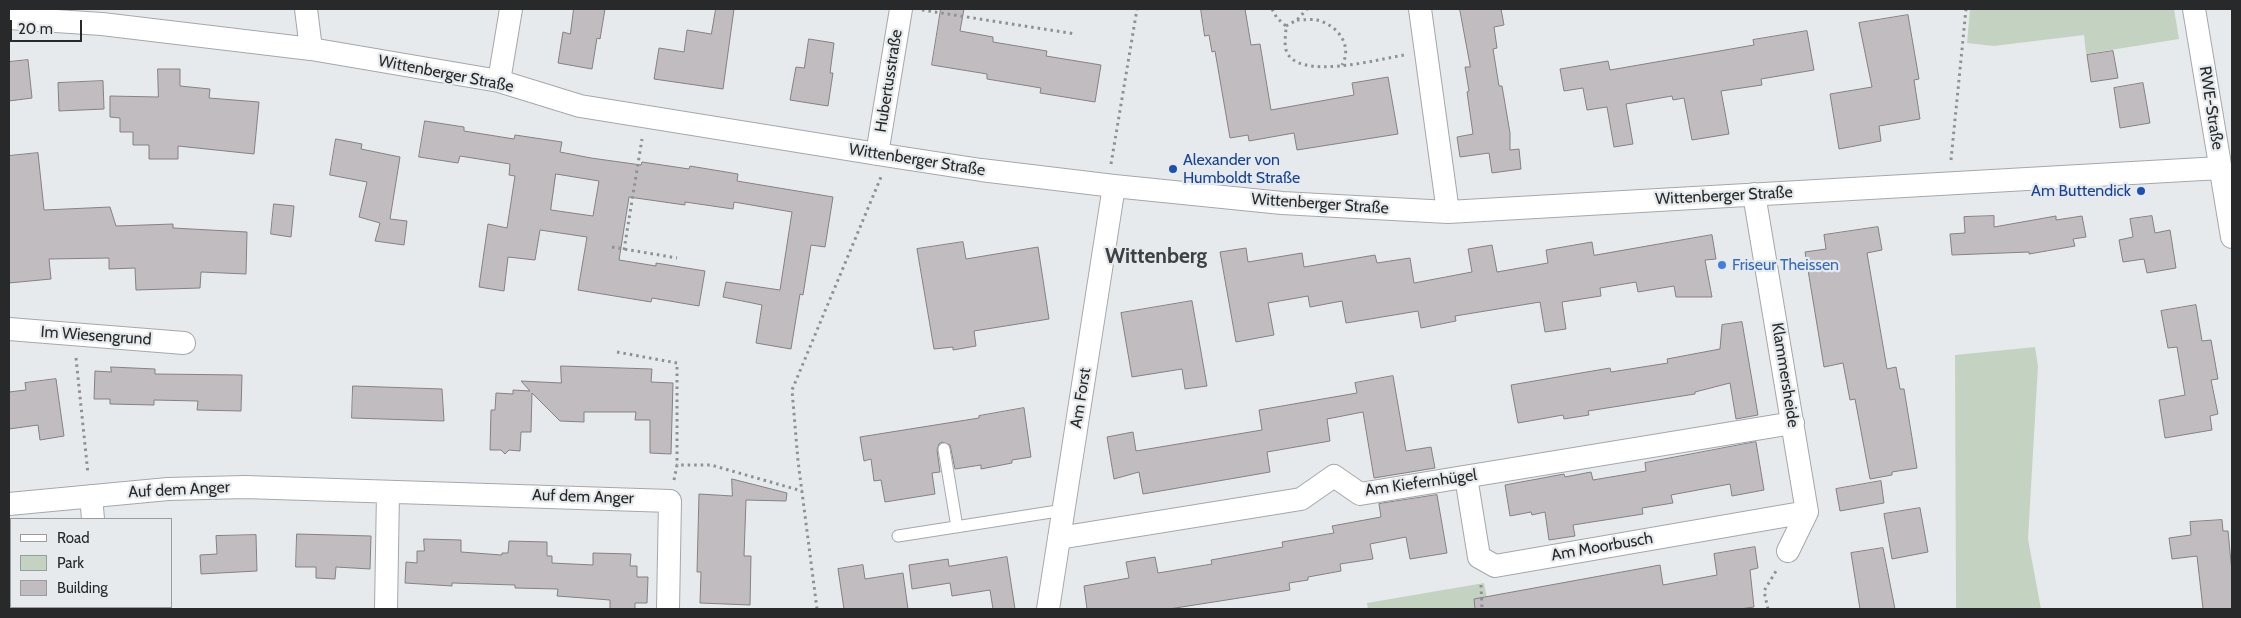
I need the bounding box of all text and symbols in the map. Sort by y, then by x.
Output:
scale bar [12,10,85,42]
text: 20 m [18,20,53,38]
street label: Hubertusstraße [871,28,907,134]
street label: Wittenberger Straße [377,51,515,97]
street label: RWE-Straße [2195,65,2227,151]
street label: Wittenberger Straße [848,140,986,180]
place label: Alexander von Humboldt Straße [1183,150,1300,188]
marker: Alexander von Humboldt Straße [1167,163,1179,175]
place label: Am Buttendick [2031,181,2131,201]
street label: Wittenberger Straße [1655,183,1793,209]
marker: Am Buttendick [2135,185,2147,197]
street label: Wittenberger Straße [1251,190,1389,218]
district label: Wittenberg [1105,244,1207,270]
place label: Friseur Theissen [1732,255,1839,275]
marker: Friseur Theissen [1716,259,1728,271]
street label: Klammersheide [1767,321,1803,429]
street label: Im Wiesengrund [40,323,152,349]
street label: Am Forst [1067,366,1095,430]
street label: Am Kiefernhügel [1364,466,1478,500]
street label: Auf dem Anger [128,478,230,502]
street label: Auf dem Anger [532,486,634,508]
legend [10,518,172,608]
text: Road [57,529,90,547]
street label: Am Moorbusch [1550,529,1654,565]
text: Park [57,554,84,572]
text: Building [57,579,108,597]

